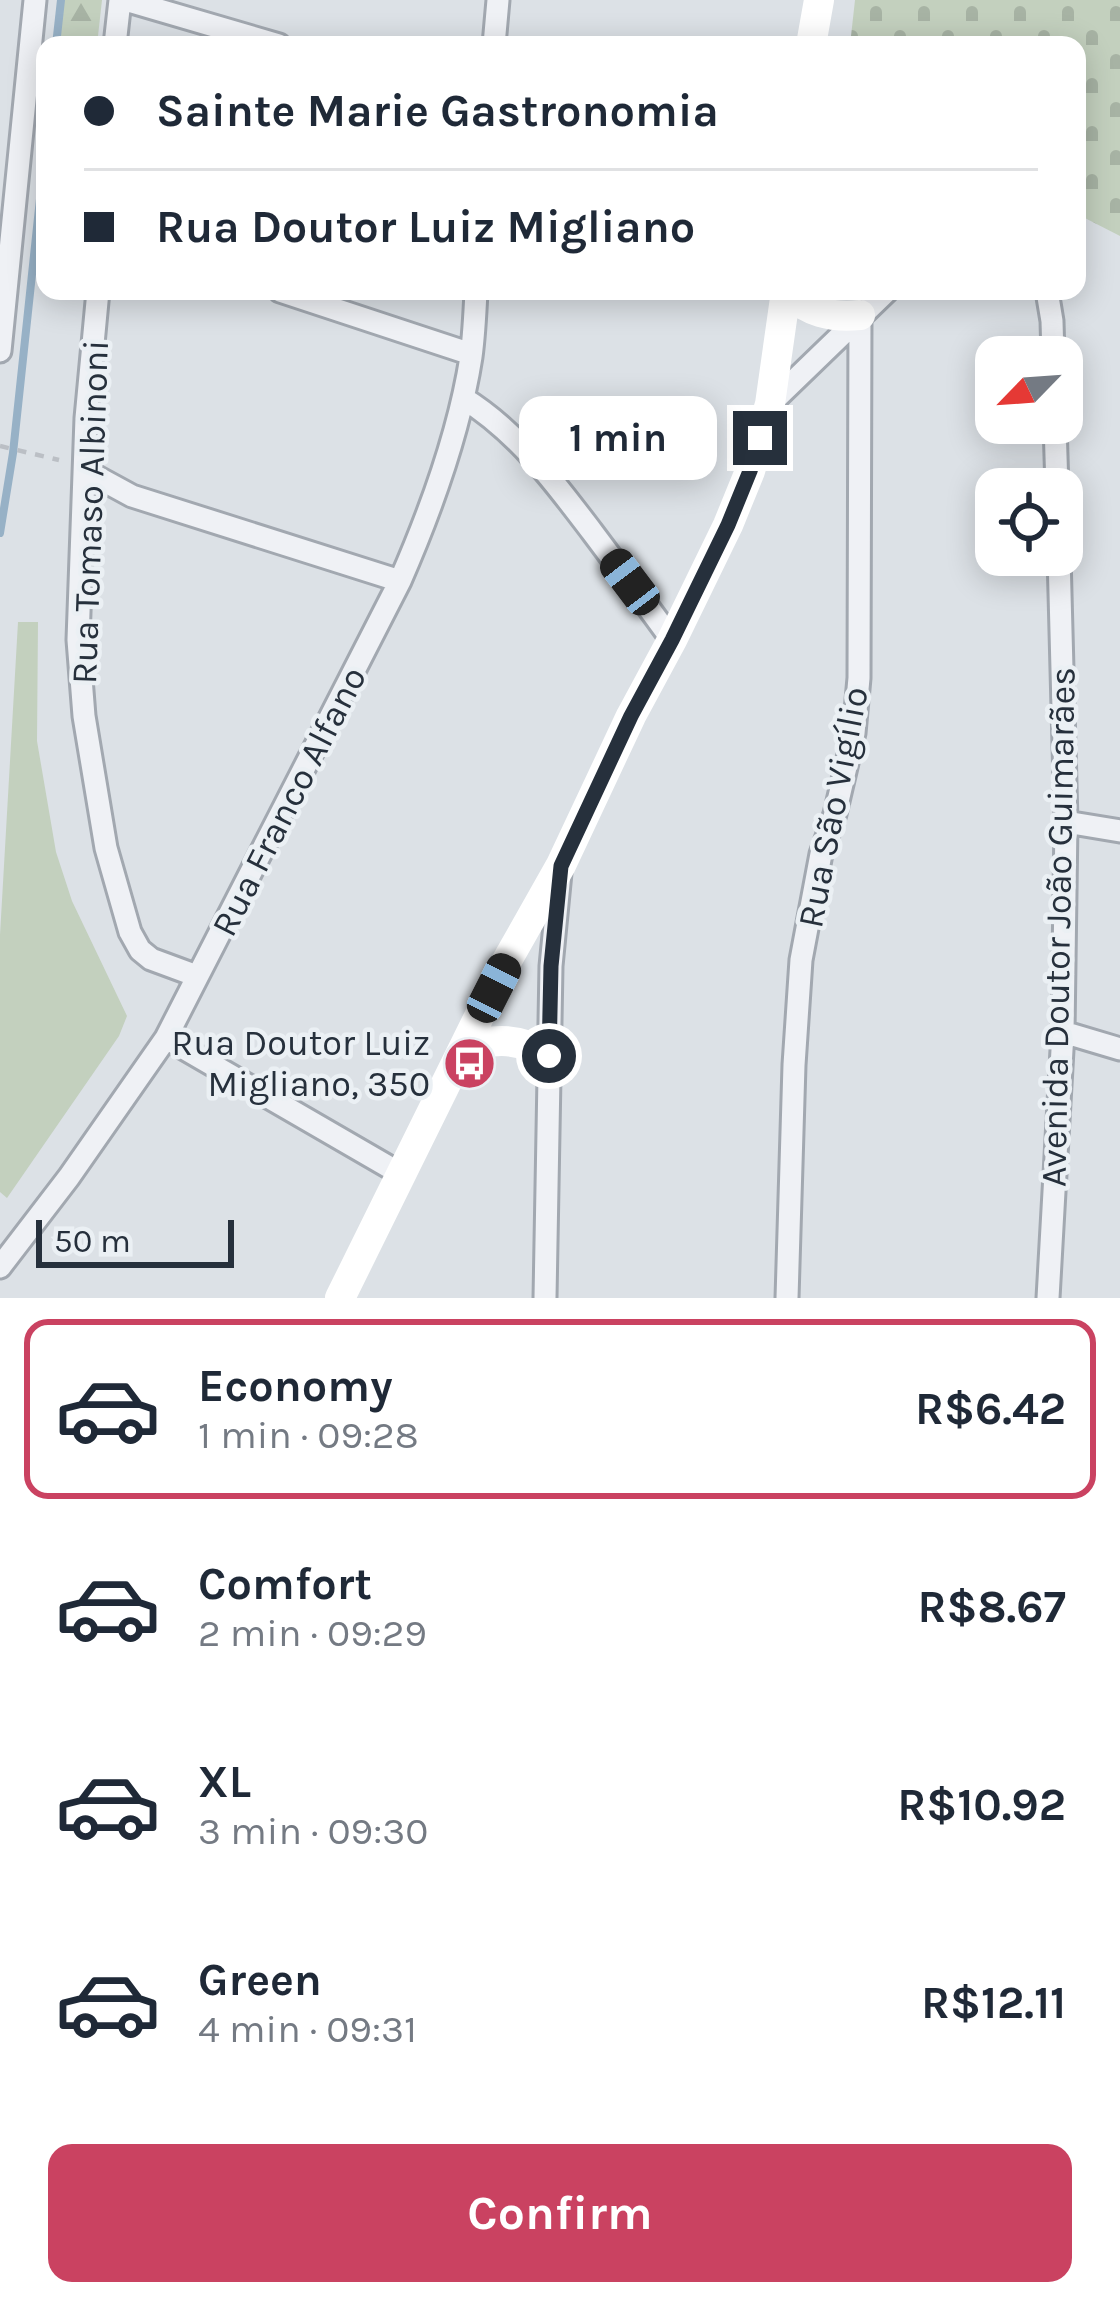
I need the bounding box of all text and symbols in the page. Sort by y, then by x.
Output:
text: Sainte Marie Gastronomia [156,85,719,137]
text: Rua Doutor Luiz Migliano [156,201,695,253]
north arrow [975,336,1083,444]
map controls [975,336,1083,576]
street label: Rua Tomaso Albinoni [63,339,117,685]
callout: 1 min [520,396,718,480]
route end [733,411,787,465]
text: 1 min [569,415,667,461]
button: locate [975,468,1083,576]
car [594,542,666,622]
street label: Rua Franco Alfano [203,660,375,943]
street label: Avenida Doutor João Guimarães [1032,667,1084,1188]
street label: Rua São Vigílio [789,683,877,931]
car [462,948,526,1028]
place label: Rua Doutor Luiz Migliano, 350 [171,1022,430,1105]
route start [522,1029,576,1083]
bus stop icon: Rua Doutor Luiz Migliano, 350 [441,1035,497,1091]
scale bar [36,1214,234,1267]
text: 50 m [54,1222,131,1260]
icon: car [54,1355,162,1463]
text: Economy [198,1360,393,1412]
text: R$6.42 [915,1383,1066,1435]
text: 1 min · 09:28 [198,1412,419,1458]
icon: car [54,1553,162,1661]
text: Comfort [198,1558,372,1610]
text: R$8.67 [918,1581,1066,1633]
text: 2 min · 09:29 [198,1610,427,1656]
icon: car [54,1751,162,1859]
text: XL [198,1756,251,1808]
text: R$10.92 [897,1779,1066,1831]
text: 3 min · 09:30 [198,1808,428,1854]
icon: car [54,1949,162,2057]
text: Green [198,1954,322,2006]
text: R$12.11 [921,1977,1066,2029]
text: 4 min · 09:31 [198,2006,417,2052]
button: Confirm [48,2144,1072,2282]

